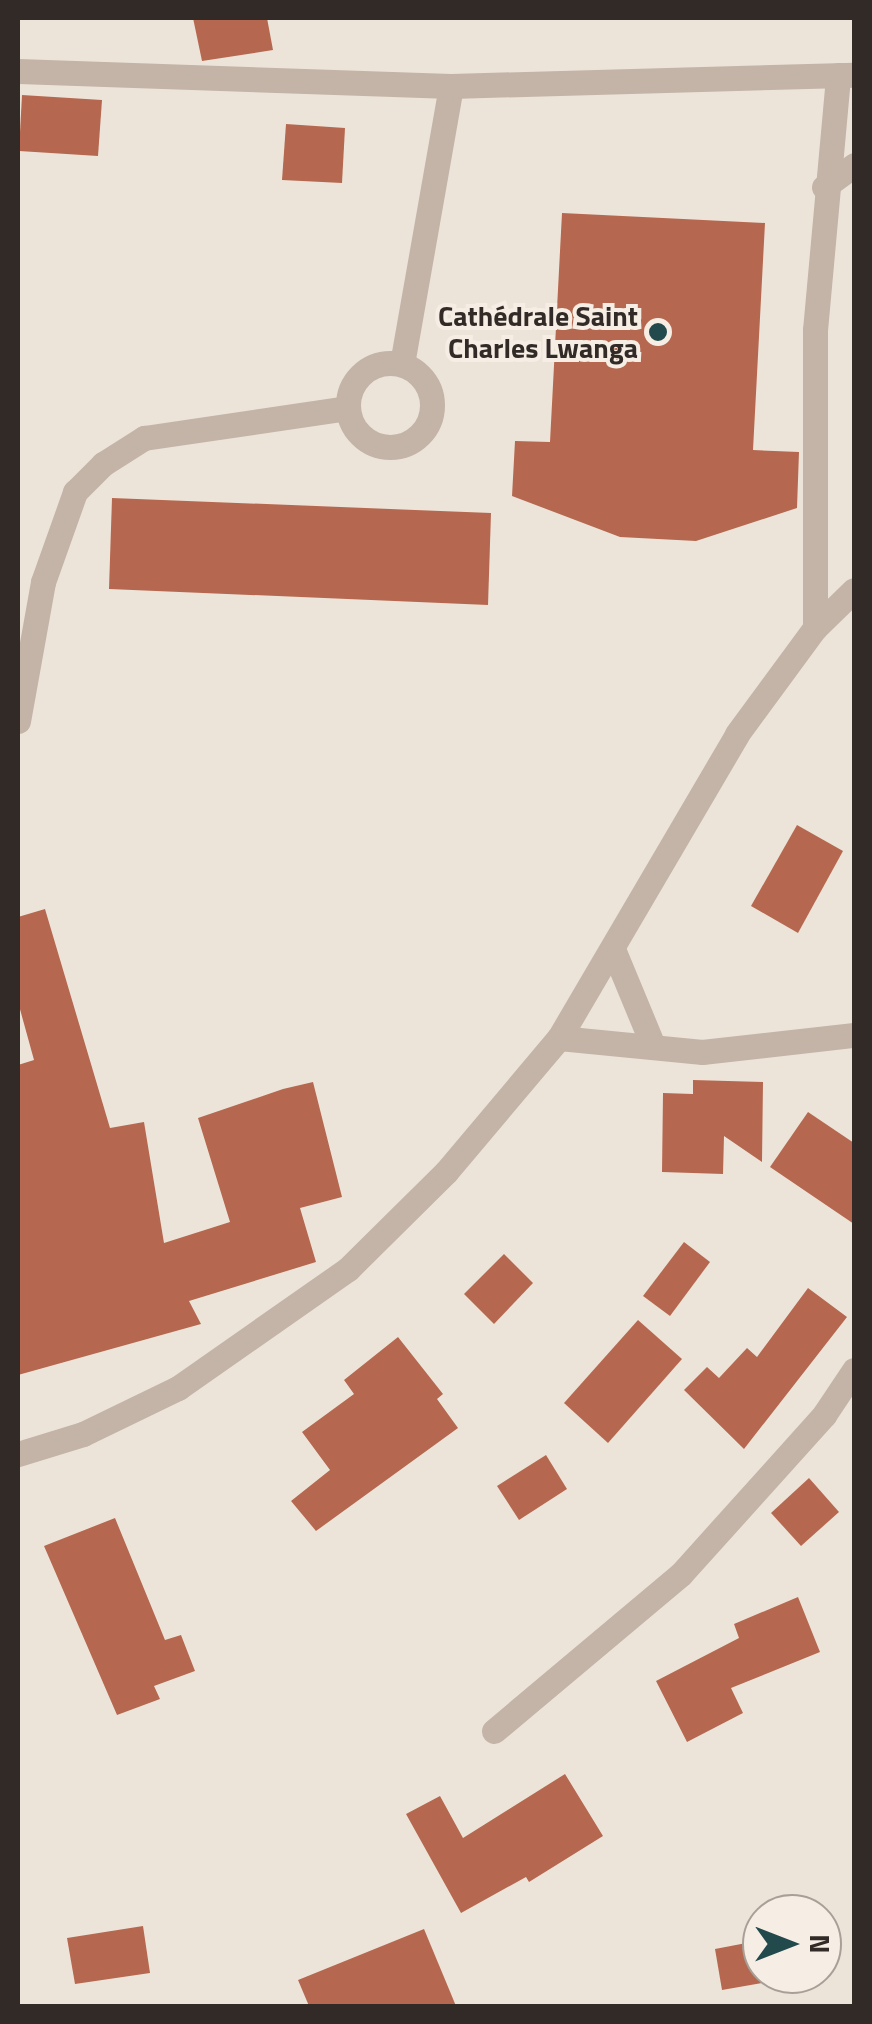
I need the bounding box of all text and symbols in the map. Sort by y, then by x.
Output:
place label: Cathédrale Saint Charles Lwanga [438,299,638,365]
marker: Cathédrale Saint Charles Lwanga [647,321,669,343]
north arrow [742,1894,842,1994]
text: N [799,1934,842,1954]

